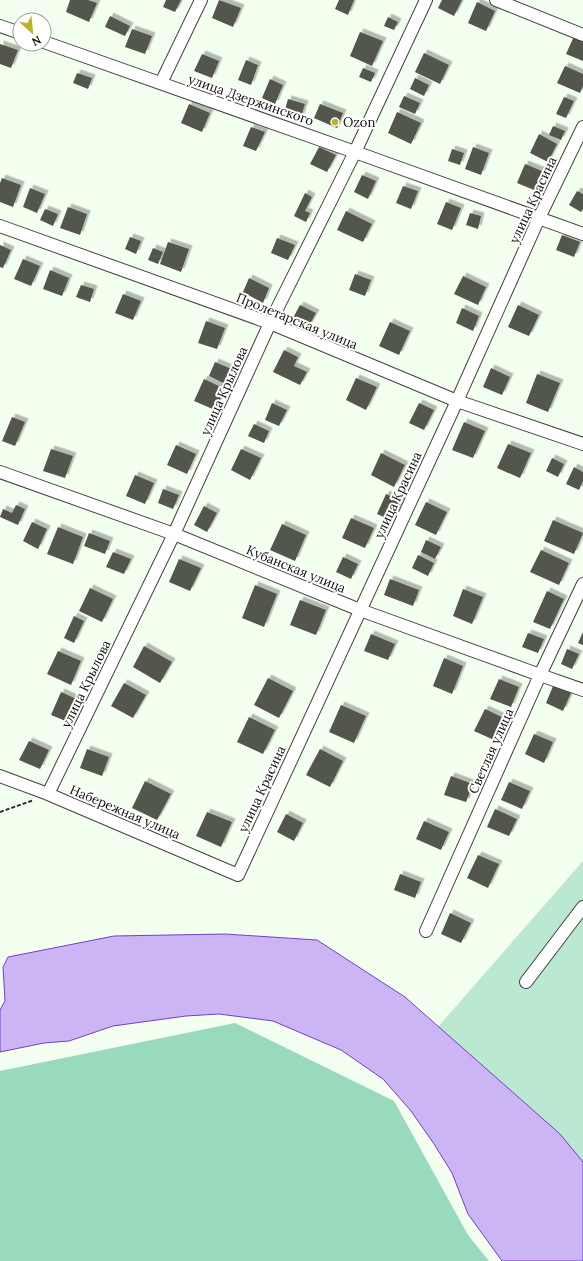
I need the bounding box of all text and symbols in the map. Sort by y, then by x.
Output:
north arrow [12,12,52,52]
text: N [29,33,44,49]
street label: улица Дзержинского [186,71,316,130]
place label: Ozon [343,114,375,131]
marker: Ozon [330,117,340,127]
street label: улица Красина [505,154,561,246]
street label: Пролетарская улица [234,289,360,353]
street label: улица Крылова [197,343,251,438]
street label: улица Красина [370,449,426,541]
street label: Кубанская улица [244,541,348,597]
street label: улица Крылова [57,637,115,731]
street label: Светлая улица [465,705,518,796]
street label: улица Красина [234,743,290,835]
street label: Набережная улица [67,781,183,843]

